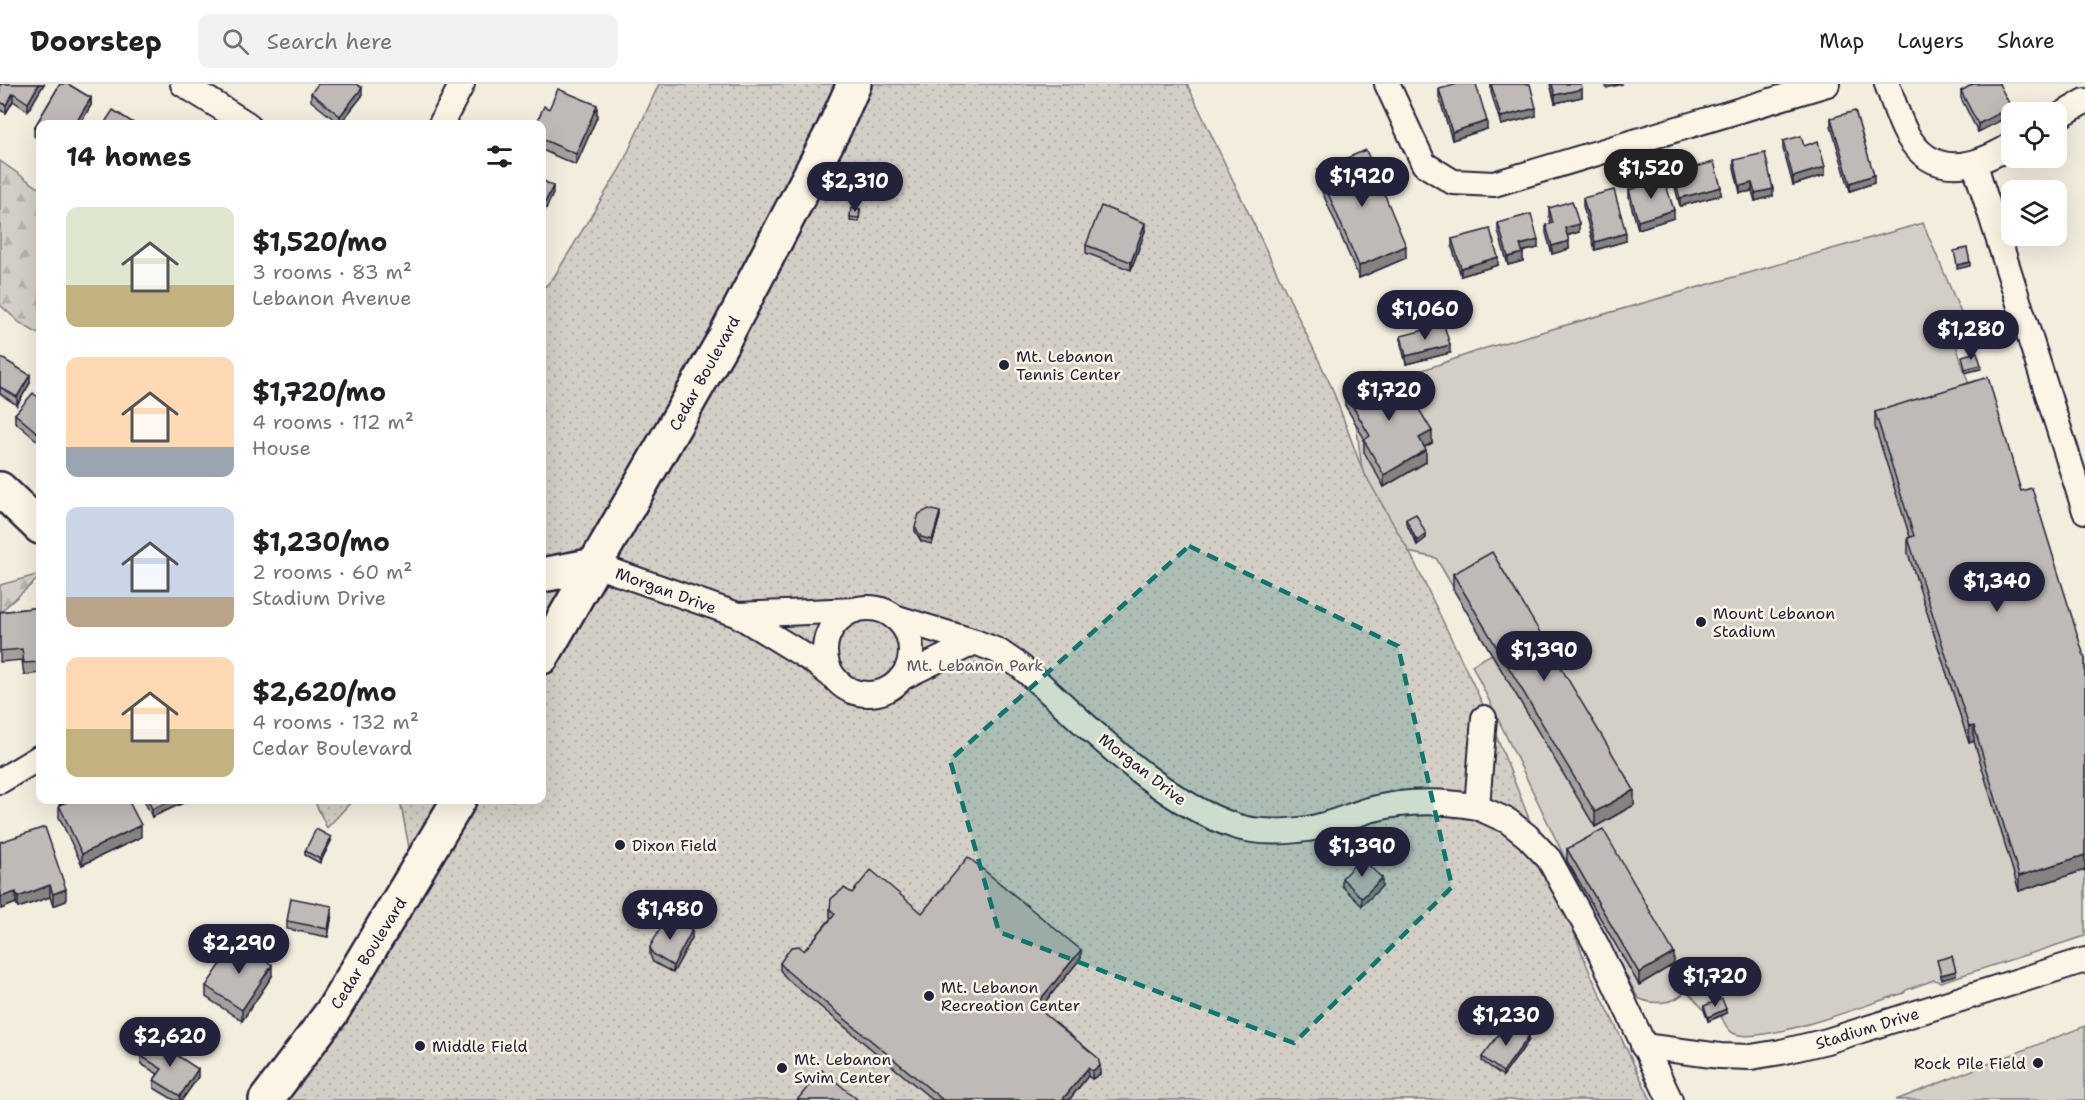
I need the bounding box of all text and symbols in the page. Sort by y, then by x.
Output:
search box [198,14,618,68]
text: Doorstep [30,22,162,60]
icon: search [219,25,252,58]
text: Search here [267,27,393,56]
text: Map [1819,27,1864,55]
text: Layers [1897,27,1964,55]
text: Share [1997,27,2055,55]
map controls [2001,102,2067,246]
button: locate [2001,102,2067,168]
text: 14 homes [66,139,192,174]
icon: filters [483,140,516,173]
pin: $1,520 [1602,149,1700,200]
text: $1,520 [1618,155,1684,181]
pin: $1,920 [1313,157,1411,208]
pin: $2,310 [806,162,904,213]
text: $1,920 [1329,163,1395,189]
text: $2,310 [821,168,889,194]
button: layers [2001,180,2067,246]
text: $1,520/mo [252,224,387,259]
icon: home [114,231,186,303]
text: 3 rooms · 83 m² [252,259,412,285]
text: Lebanon Avenue [252,285,412,311]
pin: $1,060 [1376,290,1474,341]
text: $1,060 [1391,296,1459,322]
pin: $1,280 [1922,310,2020,361]
street label: Cedar Boulevard [664,312,745,434]
text: $1,280 [1937,316,2005,342]
place label: Mt. Lebanon Tennis Center [1016,346,1121,385]
marker: Mt. Lebanon Tennis Center [997,358,1011,372]
pin: $1,720 [1340,371,1438,422]
text: $1,720/mo [252,374,386,409]
text: $1,720 [1356,377,1422,403]
icon: home [114,381,186,453]
text: 4 rooms · 112 m² [252,409,414,435]
text: House [252,435,311,461]
text: $1,230/mo [252,524,390,559]
icon: home [114,531,186,603]
text: 2 rooms · 60 m² [252,559,412,585]
pin: $1,340 [1948,562,2046,613]
street label: Morgan Drive [613,563,719,618]
text: $1,340 [1963,568,2031,594]
text: Stadium Drive [252,585,386,611]
place label: Mount Lebanon Stadium [1713,603,1835,642]
marker: Mount Lebanon Stadium [1694,615,1708,629]
pin: $1,390 [1495,631,1593,682]
text: $1,390 [1510,637,1578,663]
park label: Mt. Lebanon Park [906,655,1044,676]
text: $2,620/mo [252,674,397,709]
icon: home [114,681,186,753]
text: 4 rooms · 132 m² [252,709,419,735]
street label: Morgan Drive [1095,729,1191,810]
text: Cedar Boulevard [252,735,412,761]
pin: $1,390 [1313,827,1411,878]
text: $1,390 [1328,833,1396,859]
place label: Dixon Field [632,835,717,856]
marker: Dixon Field [613,838,627,852]
pin: $1,480 [621,890,719,941]
street label: Cedar Boulevard [326,893,411,1013]
text: $1,480 [636,896,704,922]
pin: $2,290 [190,924,288,975]
text: $2,290 [202,930,276,956]
pin: $1,720 [1666,957,1764,1008]
text: $1,720 [1682,963,1748,989]
place label: Mt. Lebanon Recreation Center [941,977,1080,1016]
marker: Mt. Lebanon Recreation Center [922,989,936,1003]
pin: $1,230 [1457,996,1555,1047]
text: $1,230 [1472,1002,1540,1028]
street label: Stadium Drive [1813,1003,1922,1054]
pin: $2,620 [121,1017,219,1068]
text: $2,620 [133,1023,207,1049]
place label: Middle Field [432,1036,528,1057]
marker: Middle Field [413,1039,427,1053]
place label: Mt. Lebanon Swim Center [794,1049,892,1088]
place label: Rock Pile Field [1914,1053,2026,1074]
marker: Rock Pile Field [2031,1056,2045,1070]
marker: Mt. Lebanon Swim Center [775,1061,789,1075]

